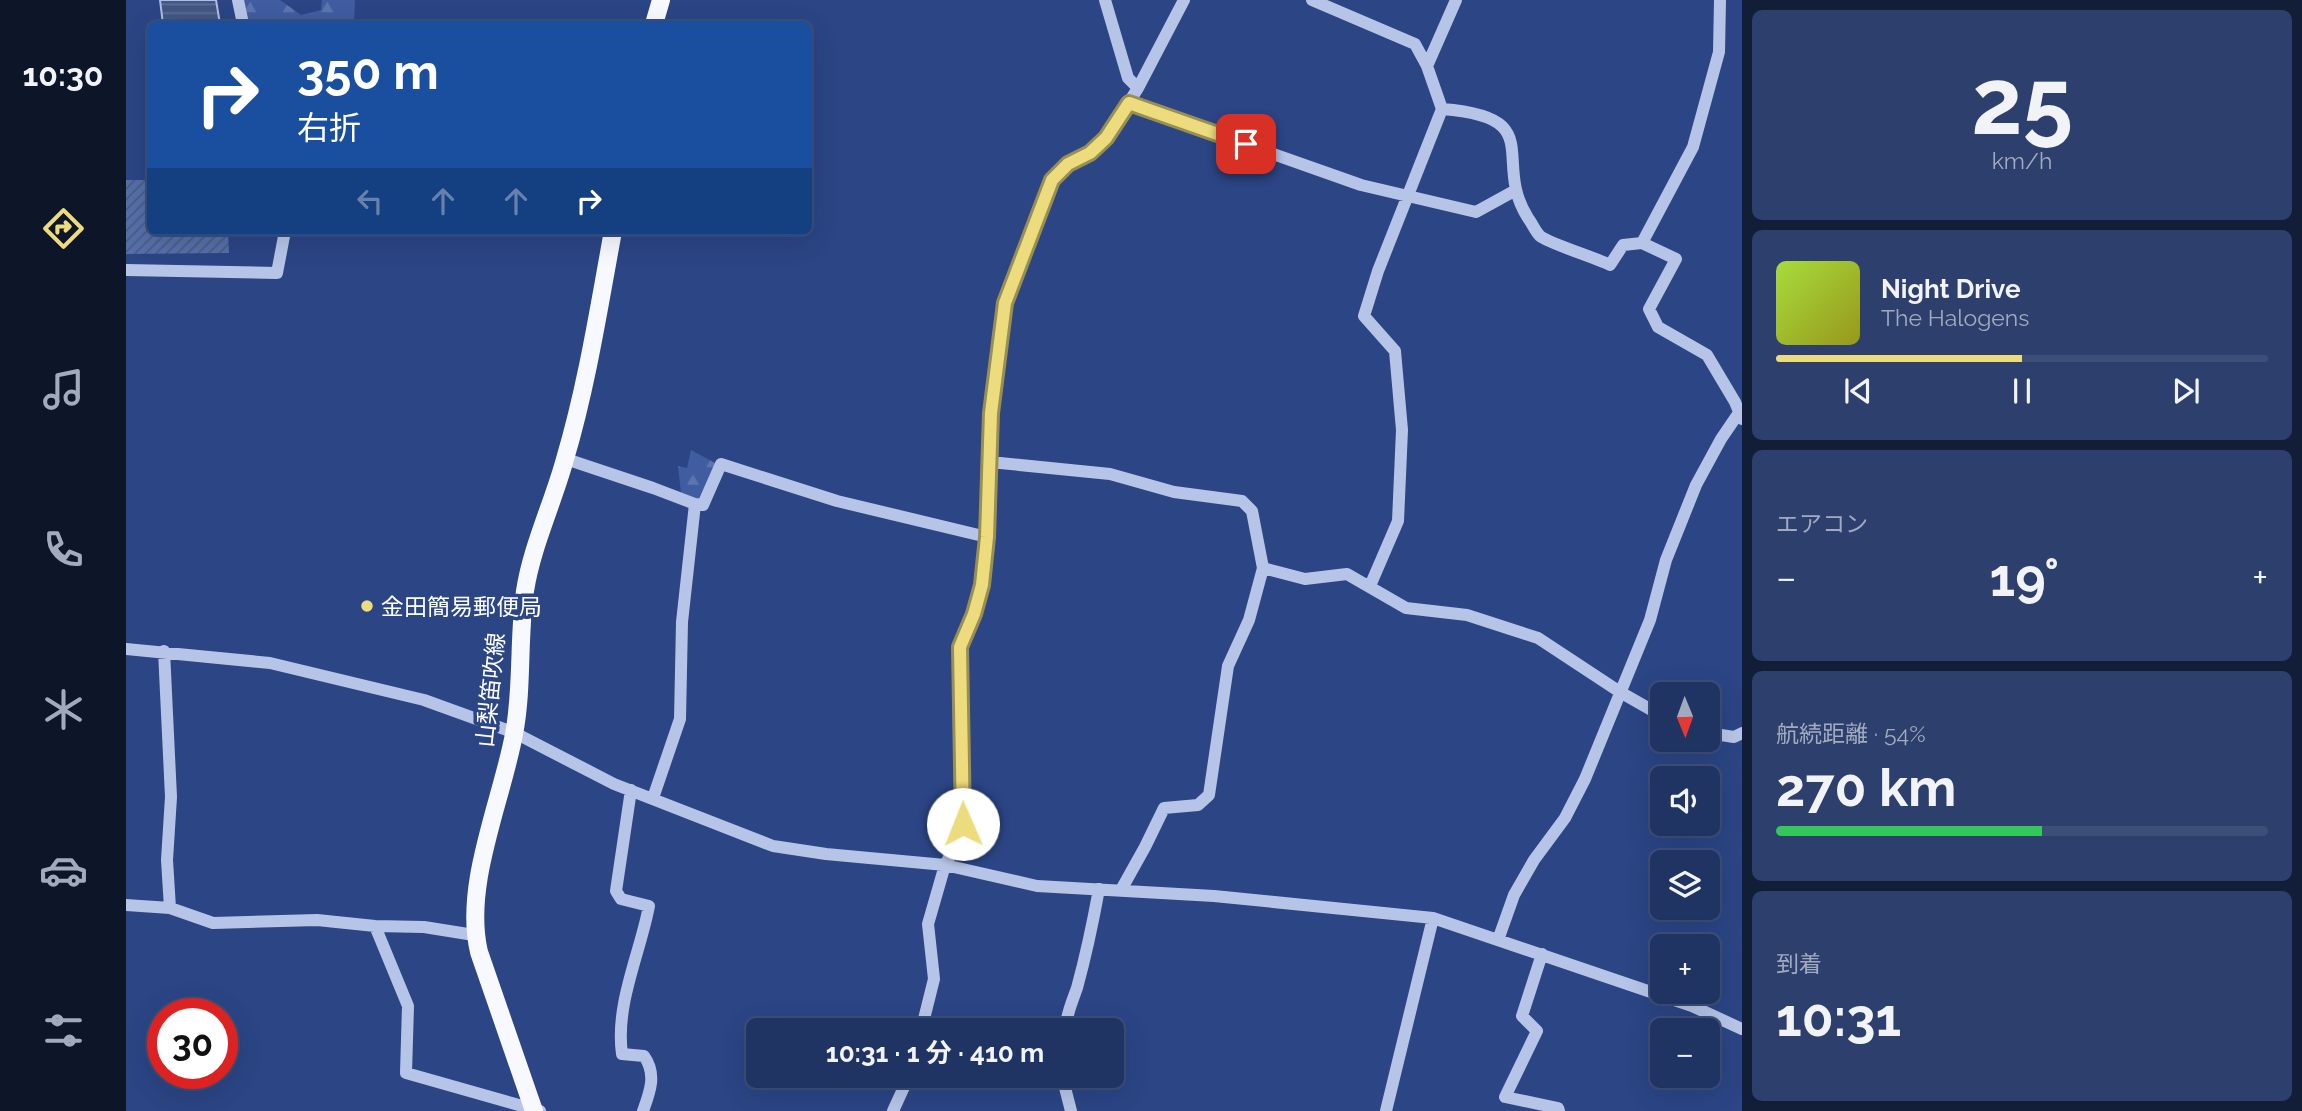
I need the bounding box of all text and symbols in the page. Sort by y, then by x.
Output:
text: 350 m [297,43,439,100]
text: 25 [1971,48,2073,155]
icon: right [182,49,273,140]
text: 10:30 [23,56,103,93]
text: 右折 [297,109,361,146]
pin [1216,114,1276,174]
icon: arrive [1227,125,1265,163]
text: km/h [1992,147,2052,174]
icon: left [351,182,389,220]
icon: ahead [424,182,462,220]
icon: ahead [497,182,535,220]
icon: right [570,182,608,220]
icon: directions [39,204,88,253]
text: Night Drive [1881,274,2020,304]
text: The Halogens [1881,304,2029,331]
icon: music [39,365,88,414]
icon: previous [1839,372,1877,410]
icon: pause [2003,372,2041,410]
icon: next [2167,372,2205,410]
text: エアコン [1776,510,1868,537]
icon: phone [39,525,88,574]
text: 19° [1990,547,2059,608]
text: − [1776,555,1796,600]
text: + [2252,555,2268,600]
place label: 金田簡易郵便局 [381,593,542,620]
marker: 金田簡易郵便局 [359,598,375,614]
street label: 山梨笛吹線 [471,631,509,749]
north arrow [1650,682,1720,752]
map controls [1650,682,1720,1088]
icon: climate [39,685,88,734]
text: 航続距離 · 54% [1776,720,1926,747]
text: 270 km [1776,757,1956,818]
button: sound [1650,766,1720,836]
position arrow [926,787,1000,861]
icon: car [39,846,88,895]
button: layers [1650,850,1720,920]
button: + [1650,934,1720,1004]
text: 到着 [1776,950,1822,977]
text: 10:31 [1776,987,1901,1048]
speed limit sign: 30 [147,998,238,1089]
icon: filters [39,1006,88,1055]
button: − [1650,1018,1720,1088]
text: 10:31 · 1 分 · 410 m [826,1038,1044,1068]

